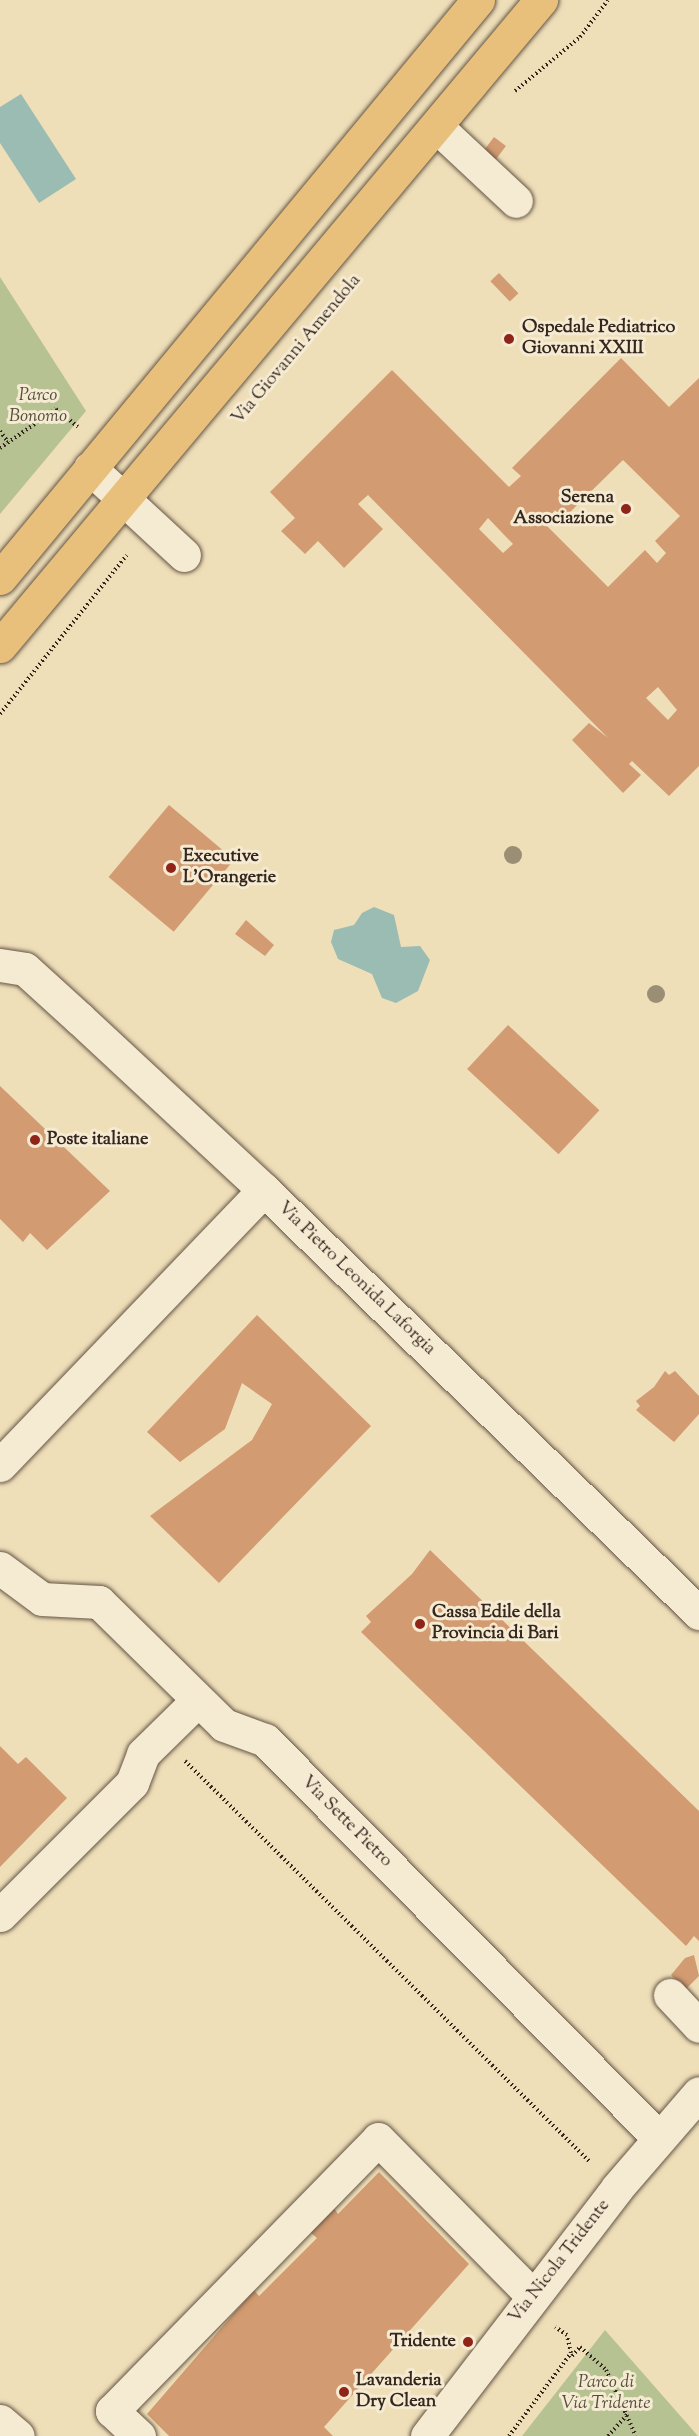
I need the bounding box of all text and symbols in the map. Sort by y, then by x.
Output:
street label: Via Giovanni Amendola [228,271,366,429]
place label: Ospedale Pediatrico Giovanni XXIII [522,318,675,360]
marker: Ospedale Pediatrico Giovanni XXIII [500,330,518,348]
park label: Parco Bonomo [9,386,67,428]
place label: Serena Associazione [513,488,614,530]
marker: Serena Associazione [619,502,633,516]
place label: Executive L'Orangerie [183,847,276,890]
marker: Executive L'Orangerie [164,861,178,875]
place label: Poste italiane [47,1129,148,1151]
marker: Poste italiane [28,1133,42,1147]
street label: Via Pietro Leonida Laforgia [272,1198,440,1360]
place label: Cassa Edile della Provincia di Bari [432,1603,561,1646]
marker: Cassa Edile della Provincia di Bari [413,1617,427,1631]
street label: Via Sette Pietro [296,1772,396,1872]
street label: Via Nicola Tridente [505,2196,615,2328]
place label: Tridente [390,2331,456,2353]
marker: Tridente [461,2335,475,2349]
place label: Lavanderia Dry Clean [356,2371,442,2414]
park label: Parco di Via Tridente [562,2373,650,2416]
marker: Lavanderia Dry Clean [337,2385,351,2399]

